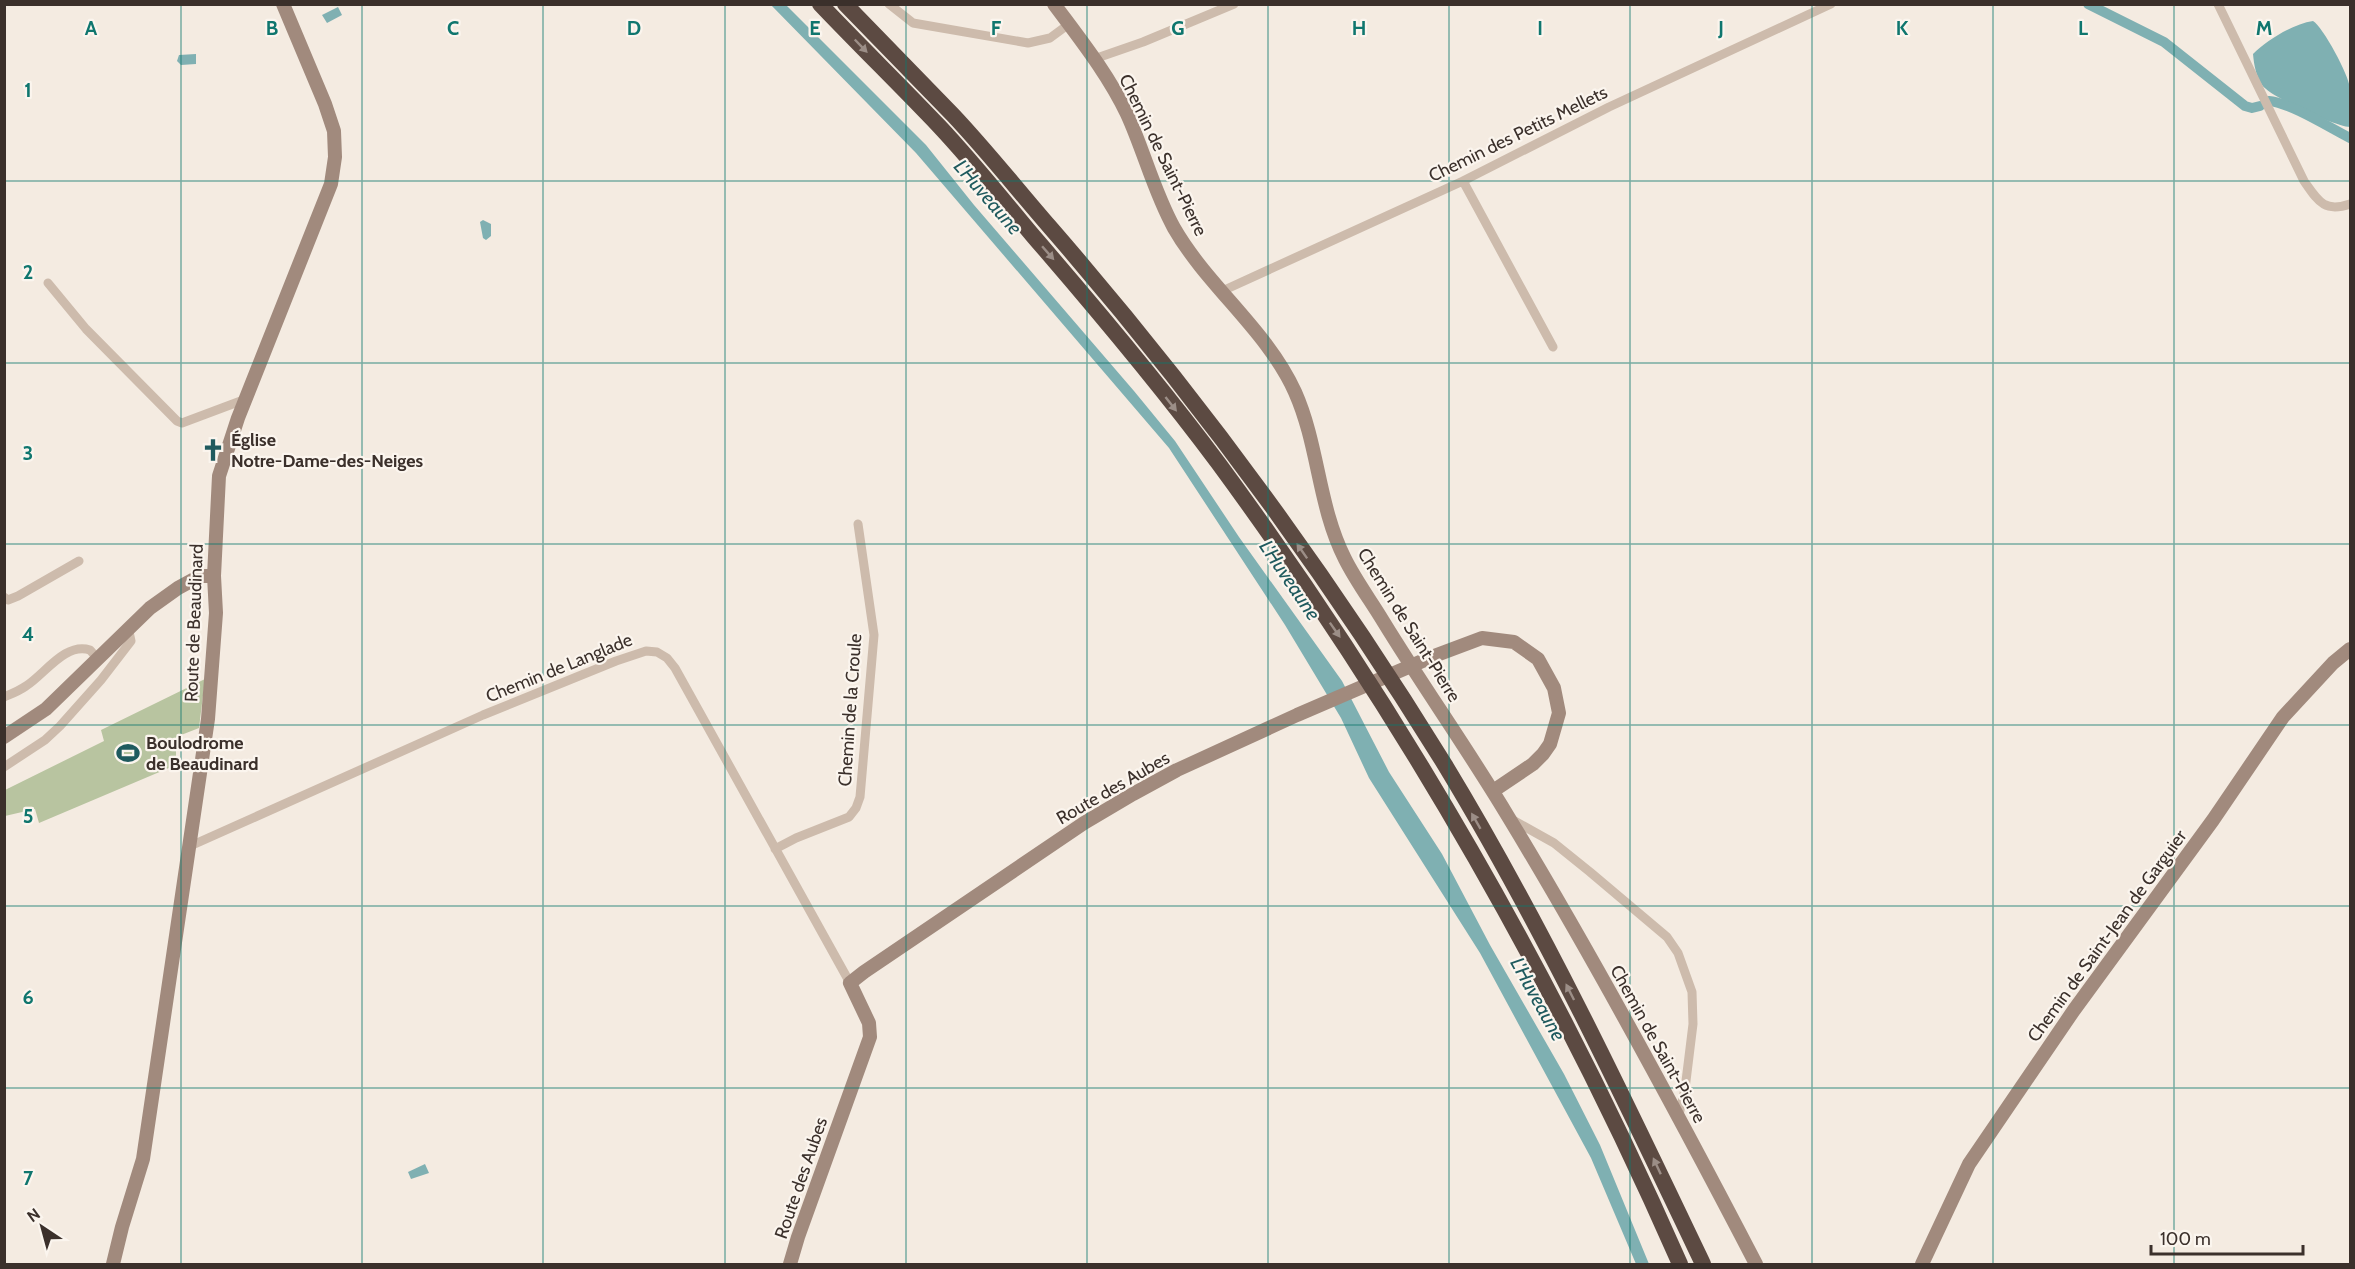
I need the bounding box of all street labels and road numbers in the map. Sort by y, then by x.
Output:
street label: Chemin de Saint-Pierre [1114,71,1212,239]
street label: Chemin des Petits Mellets [1425,81,1611,187]
street label: Route de Beaudinard [180,543,208,703]
street label: Chemin de Saint-Pierre [1353,544,1465,706]
street label: Chemin de Langlade [483,629,635,707]
street label: Chemin de la Croule [834,633,866,787]
street label: Route des Aubes [1053,747,1173,829]
street label: Chemin de Saint-Jean de Garguier [2023,825,2191,1046]
street label: Chemin de Saint-Pierre [1605,961,1711,1127]
street label: Route des Aubes [770,1114,832,1242]

